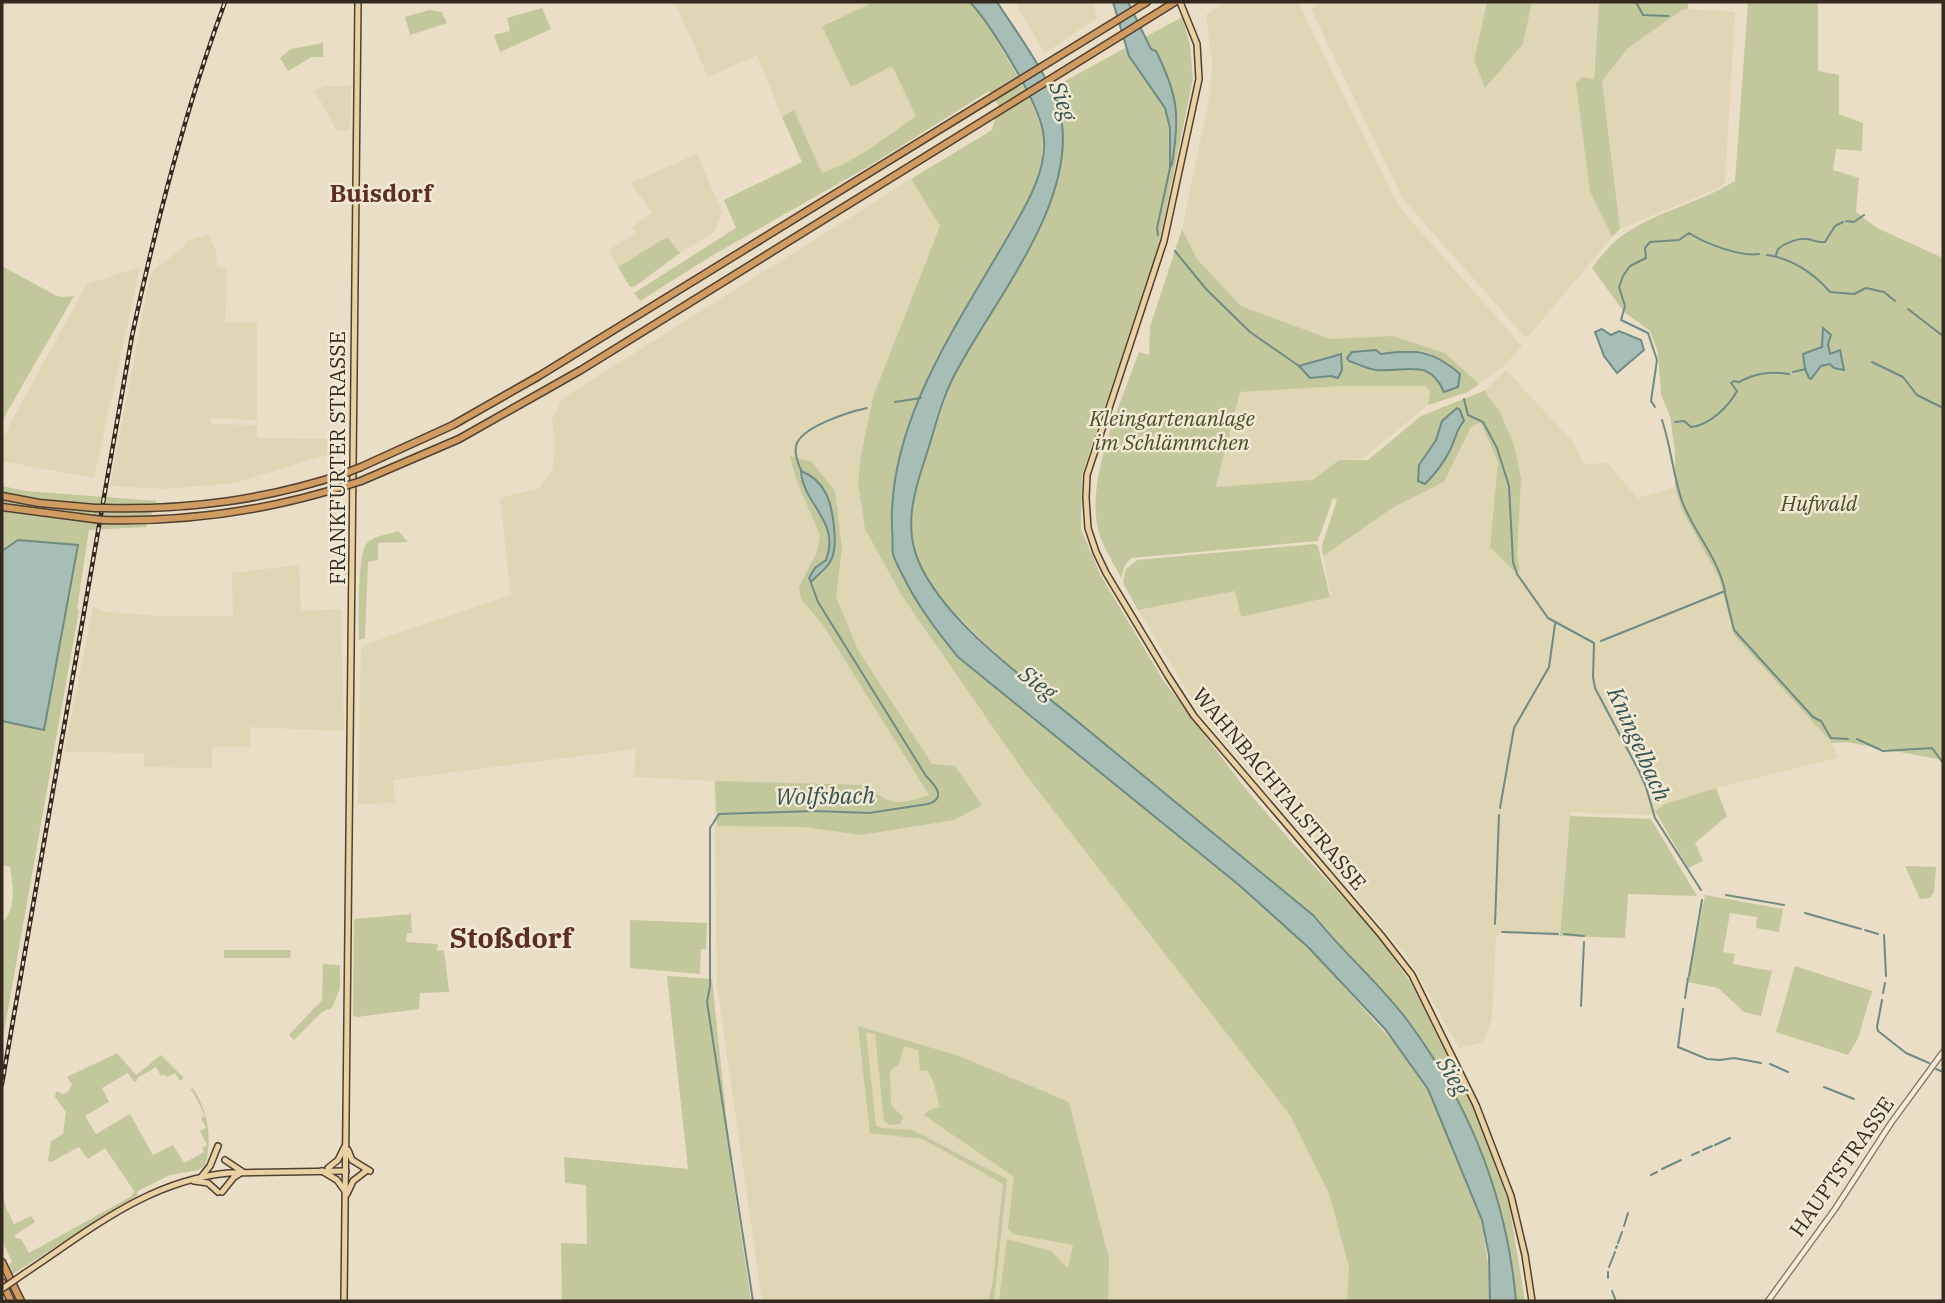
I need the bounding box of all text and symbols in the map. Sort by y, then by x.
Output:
water label: Sieg [1043,76,1085,126]
district label: Buisdorf [330,177,434,209]
street label: FRANKFURTER STRASSE [323,331,351,585]
park label: Kleingartenanlage im Schlämmchen [1088,404,1255,456]
park label: Hufwald [1780,489,1858,517]
water label: Sieg [1013,657,1065,707]
street label: WAHNBACHTALSTRASSE [1187,681,1373,896]
water label: Kningelbach [1601,681,1679,806]
water label: Wolfsbach [775,779,875,811]
district label: Stoßdorf [449,919,575,956]
water label: Sieg [1430,1049,1478,1102]
street label: HAUPTSTRASSE [1782,1091,1900,1242]

